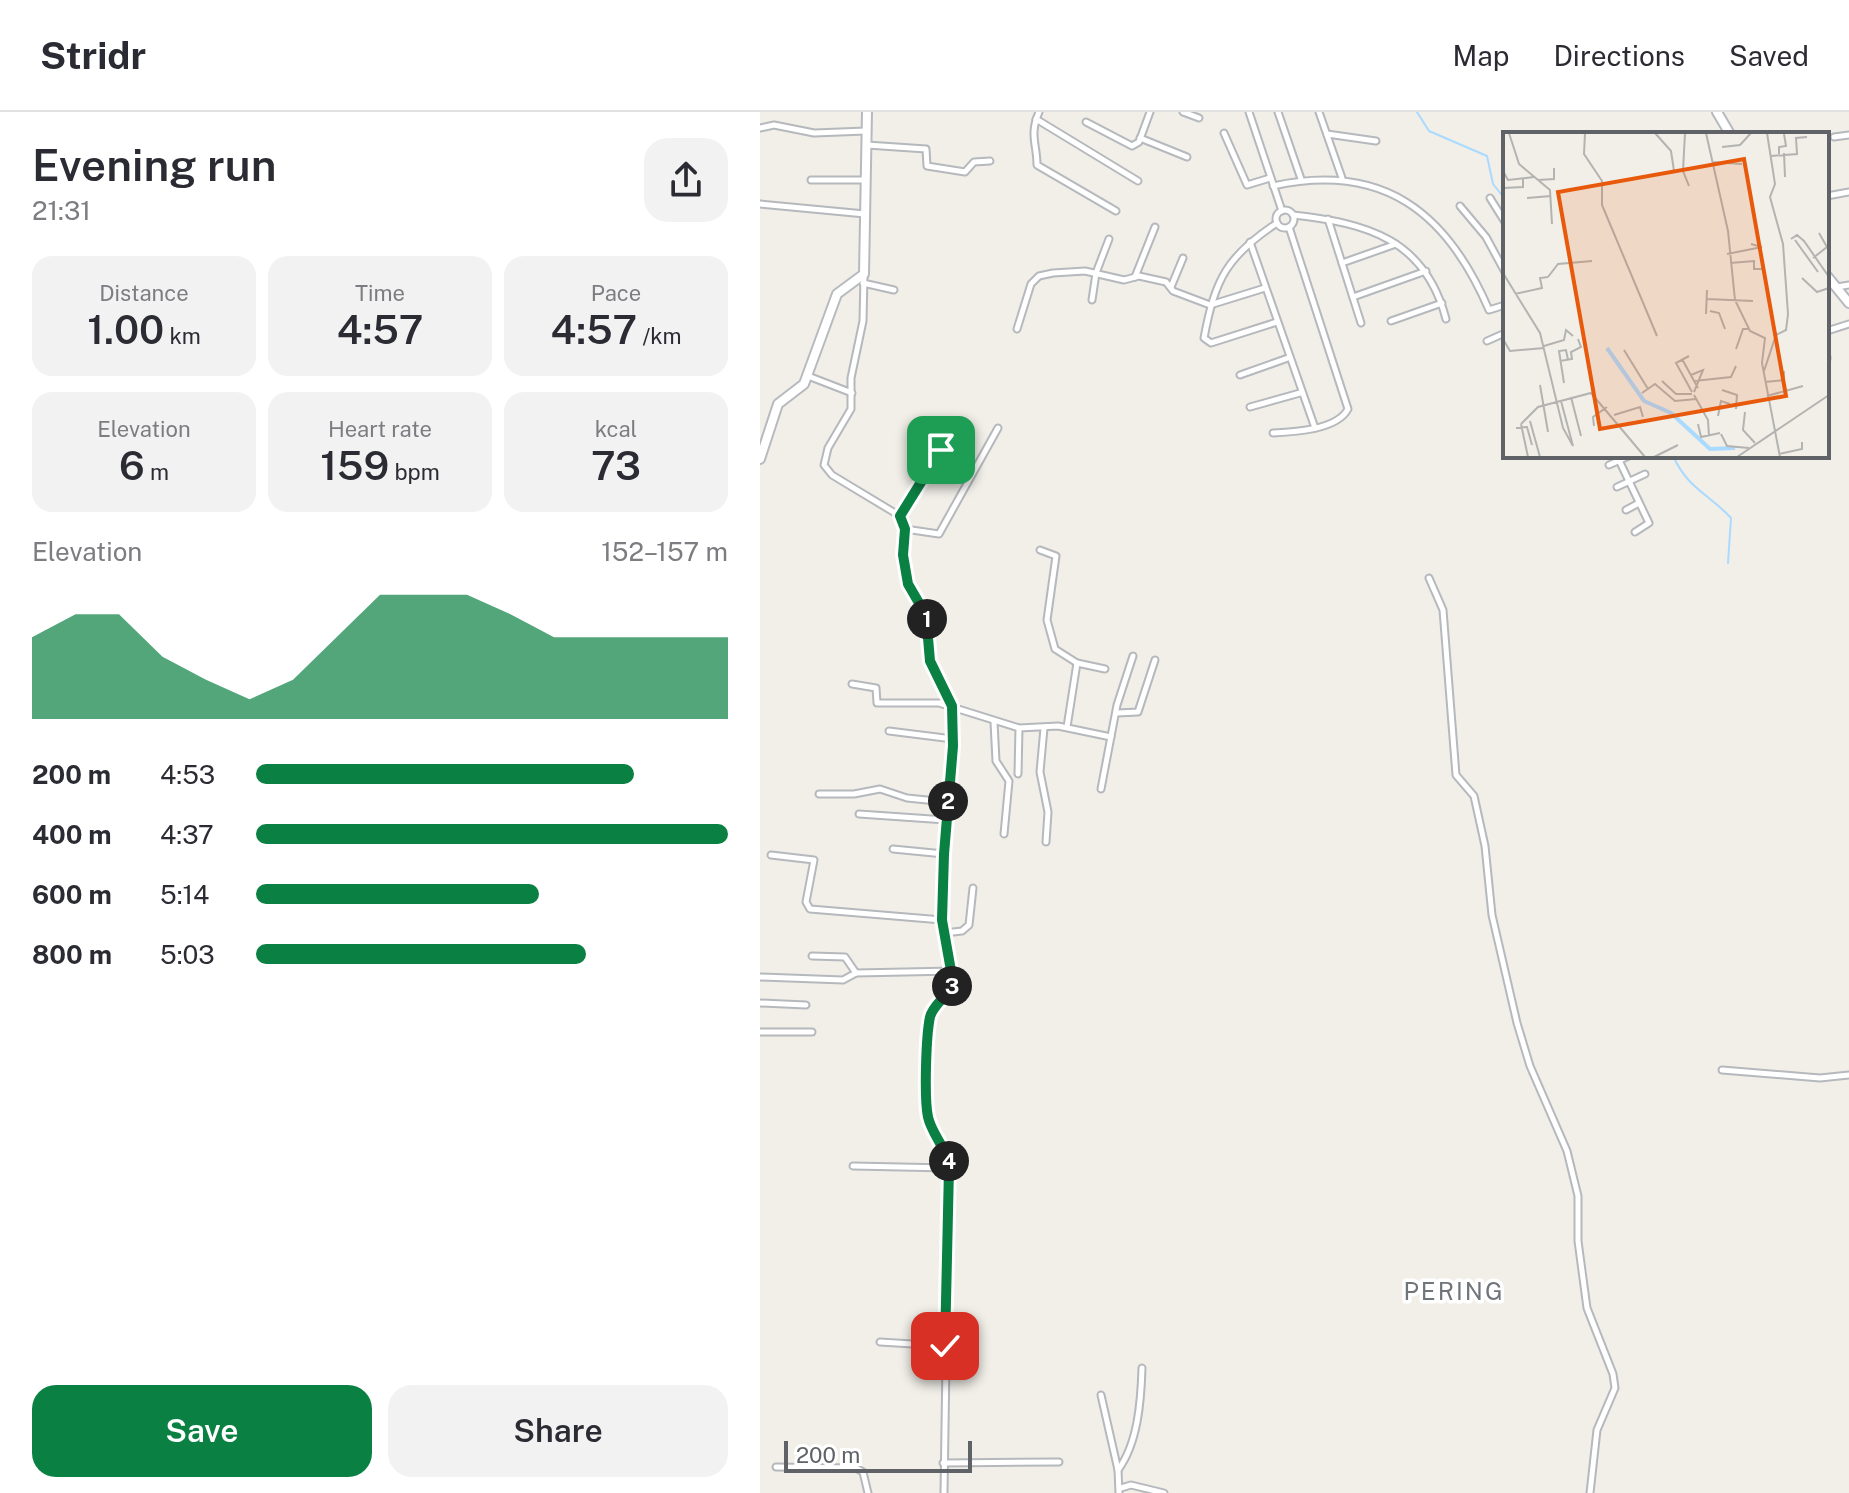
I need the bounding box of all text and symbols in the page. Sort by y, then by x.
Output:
text: Stridr [40,33,146,78]
text: Map [1453,39,1509,72]
text: Directions [1553,39,1685,72]
text: Saved [1729,39,1809,72]
inset map [1503,132,1829,458]
button: share [644,138,728,222]
text: Evening run [32,139,277,191]
text: 21:31 [32,195,91,226]
text: Distance [99,280,189,306]
text: Time [355,280,405,306]
text: Pace [591,280,641,306]
text: 1.00 [87,306,164,353]
text: 4:57 [337,306,423,353]
text: 4:57 [550,306,637,353]
text: km [164,323,201,349]
text: /km [637,323,682,349]
text: Elevation [97,416,191,442]
text: Heart rate [328,416,432,442]
text: kcal [595,416,637,442]
pin [907,416,975,484]
icon: arrive [919,428,963,472]
text: 6 [119,442,145,489]
text: 159 [320,442,389,489]
text: 73 [591,442,641,489]
text: m [145,459,169,485]
text: bpm [389,459,440,485]
text: Elevation [32,536,142,567]
text: 152–157 m [601,536,728,567]
pin: 1 [907,599,947,639]
text: 1 [922,606,932,632]
text: 200 m [32,759,111,790]
text: 4:53 [160,759,215,790]
pin: 2 [928,781,968,821]
text: 2 [941,788,955,814]
text: 400 m [32,819,112,850]
text: 4:37 [160,819,214,850]
text: 600 m [32,879,112,910]
text: 5:14 [160,879,209,910]
text: 800 m [32,939,112,970]
text: 5:03 [160,939,215,970]
pin: 3 [932,966,972,1006]
text: 3 [945,973,959,999]
pin: 4 [929,1141,969,1181]
text: 4 [942,1148,956,1174]
district label: PERING [1403,1277,1505,1305]
pin [911,1312,979,1380]
icon: check [923,1324,967,1368]
button: Save [32,1385,372,1477]
button: Share [388,1385,728,1477]
scale bar [784,1437,972,1473]
text: 200 m [796,1442,860,1468]

